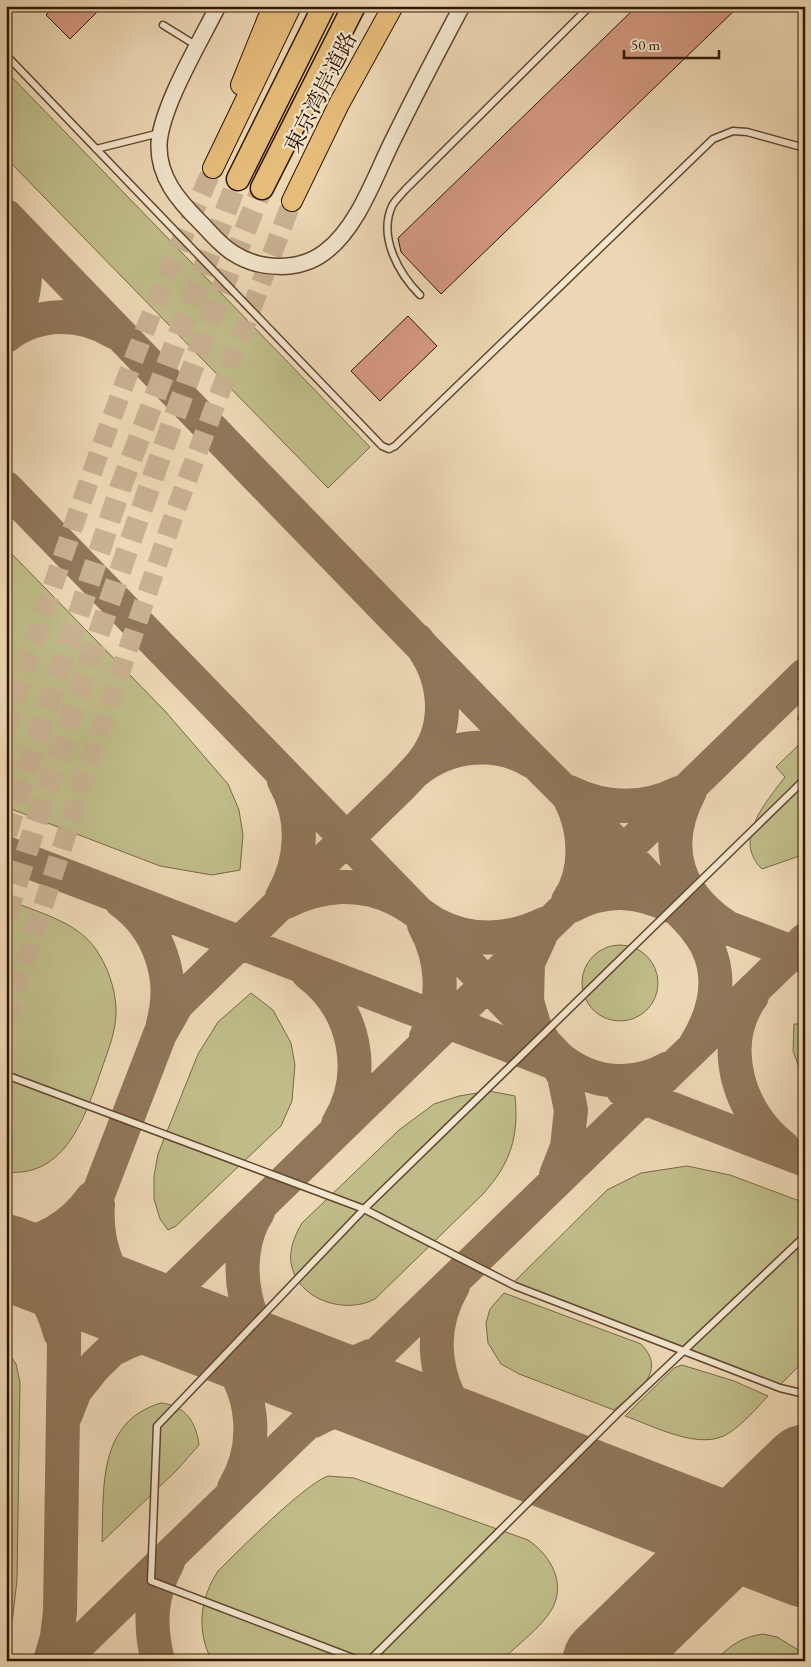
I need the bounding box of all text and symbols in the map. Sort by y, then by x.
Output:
street label: 東京湾岸道路 [278,27,363,158]
scale bar [624,28,718,60]
text: 50 m [631,35,660,54]

